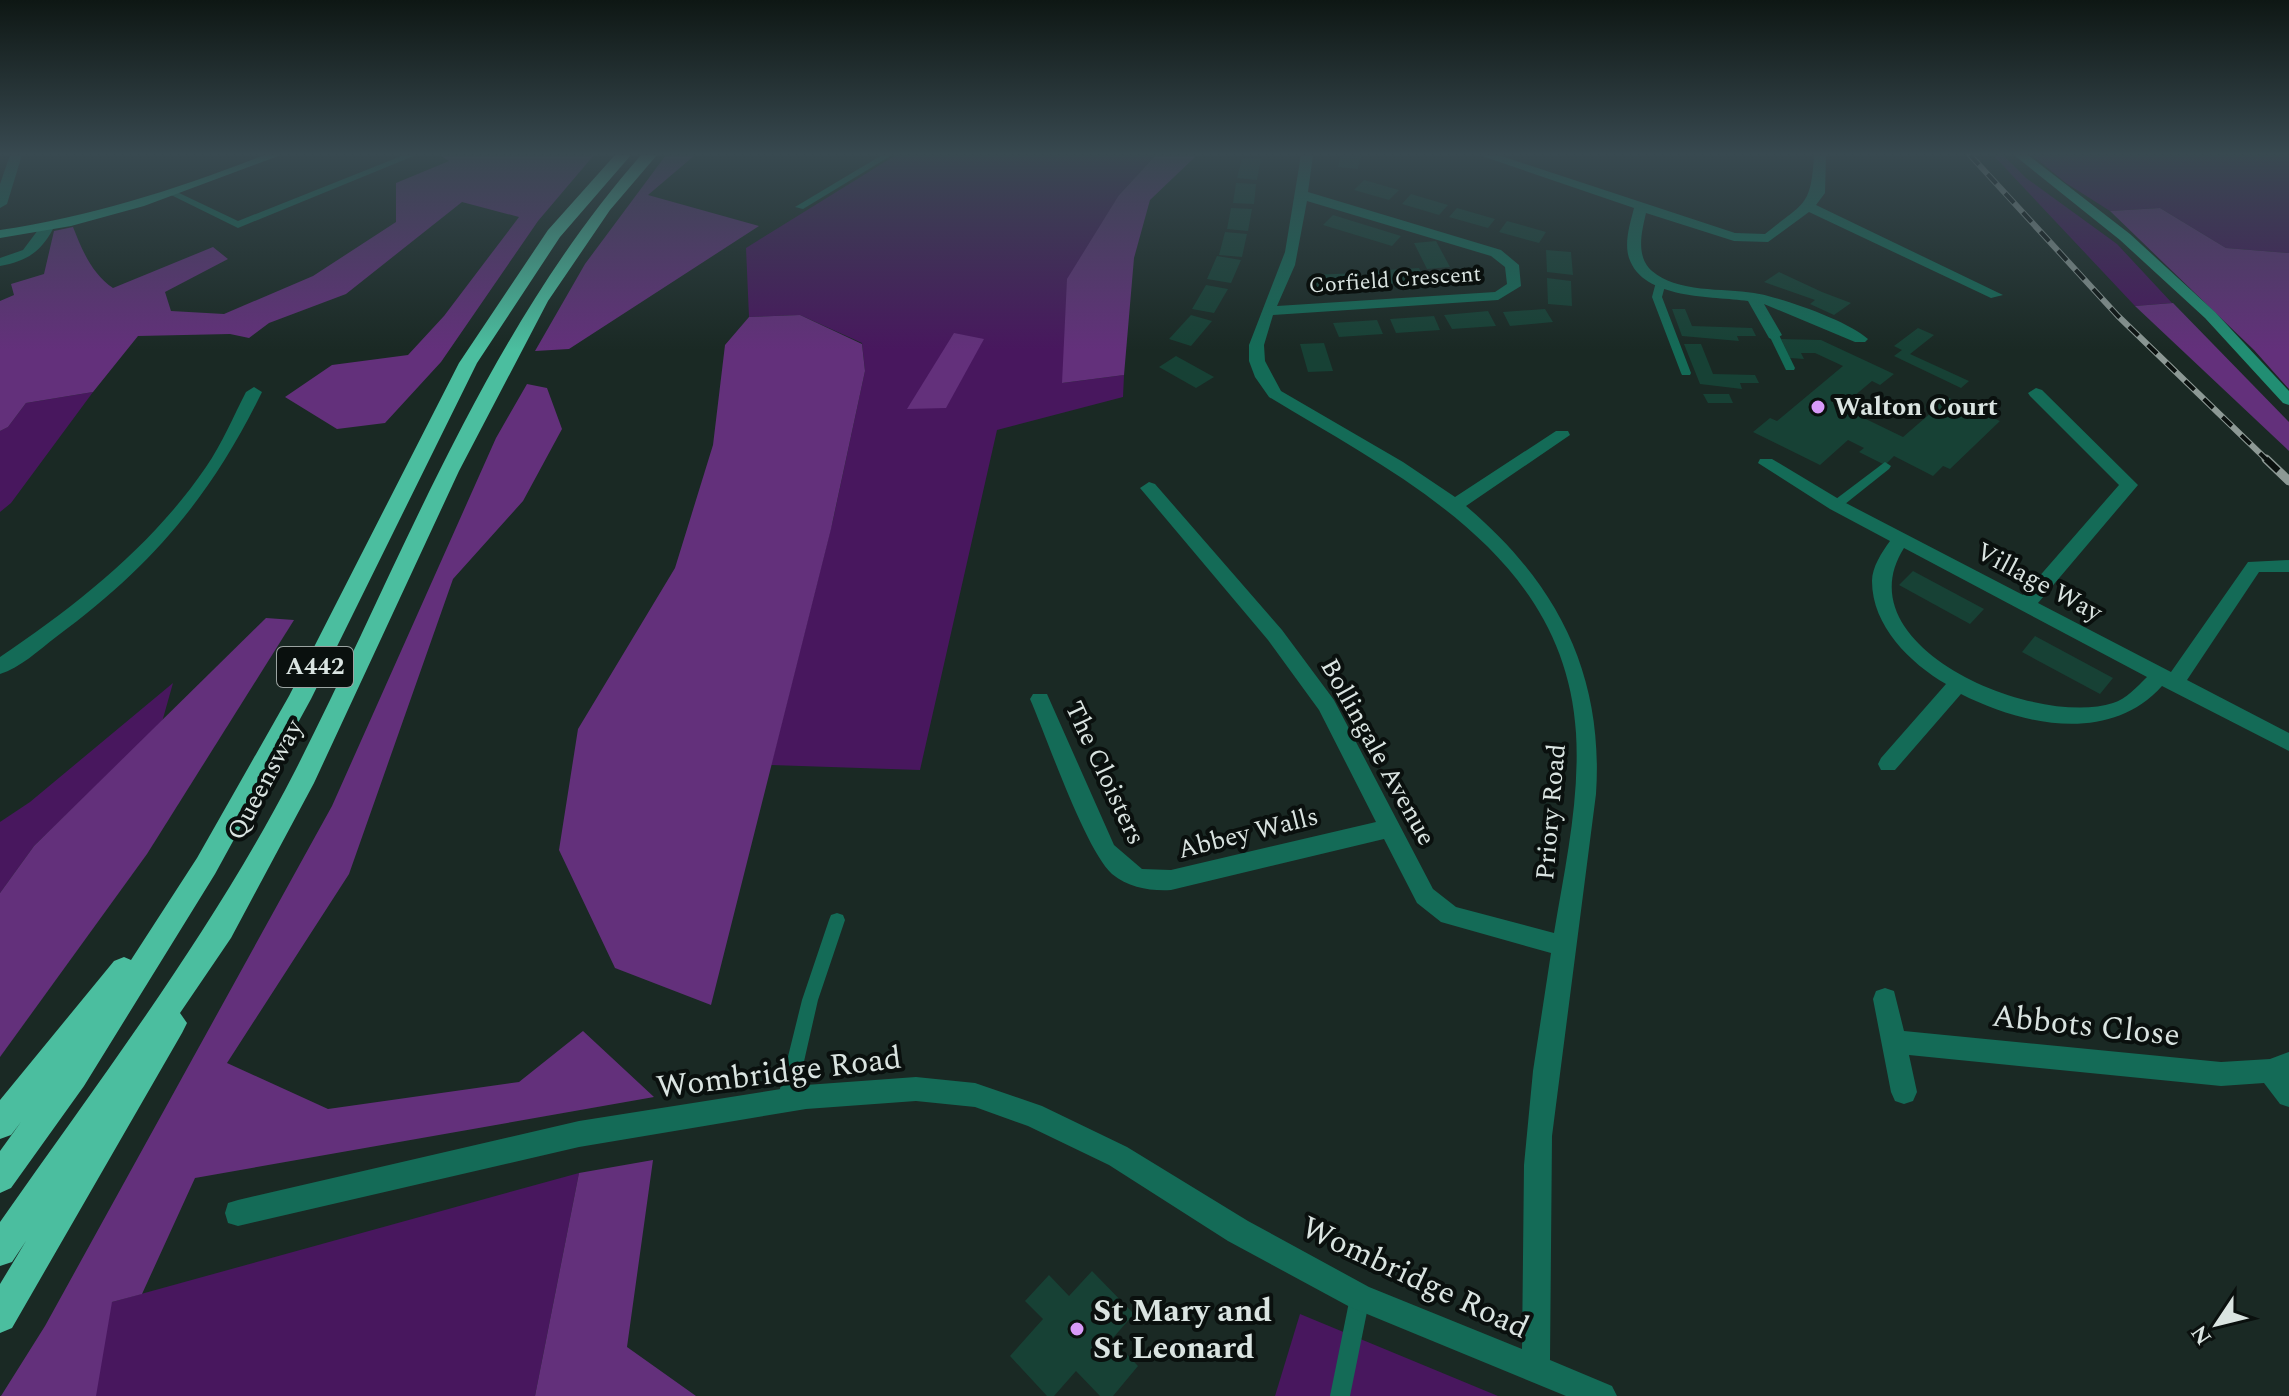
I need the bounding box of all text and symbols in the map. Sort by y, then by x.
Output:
street label: Corfield Crescent [1308,258,1483,302]
place label: Walton Court [1834,387,1998,427]
marker: Walton Court [1809,398,1827,416]
street label: Village Way [1969,532,2111,633]
road number: A442 [277,647,353,687]
street label: Bollingale Avenue [1310,651,1446,853]
street label: The Cloisters [1054,694,1156,852]
street label: Queensway [216,711,314,848]
street label: Priory Road [1525,742,1577,882]
street label: Abbey Walls [1173,796,1323,870]
street label: Abbots Close [1990,992,2182,1060]
street label: Wombridge Road [654,1034,904,1112]
street label: Wombridge Road [1293,1204,1537,1352]
north arrow [2177,1284,2257,1364]
place label: St Mary and St Leonard [1093,1287,1272,1373]
text: N [2183,1318,2221,1351]
marker: St Mary and St Leonard [1068,1320,1086,1338]

